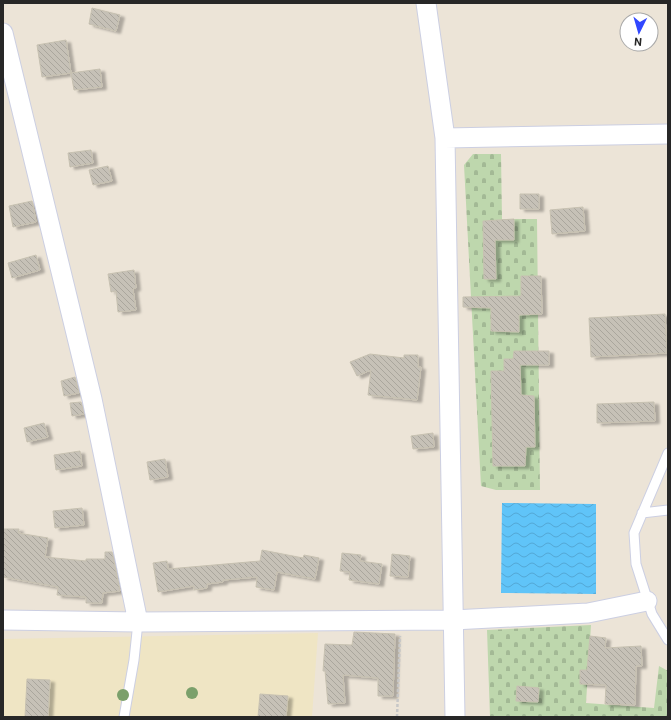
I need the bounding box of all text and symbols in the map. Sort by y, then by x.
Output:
north arrow [619,12,659,52]
text: N [634,35,643,48]

